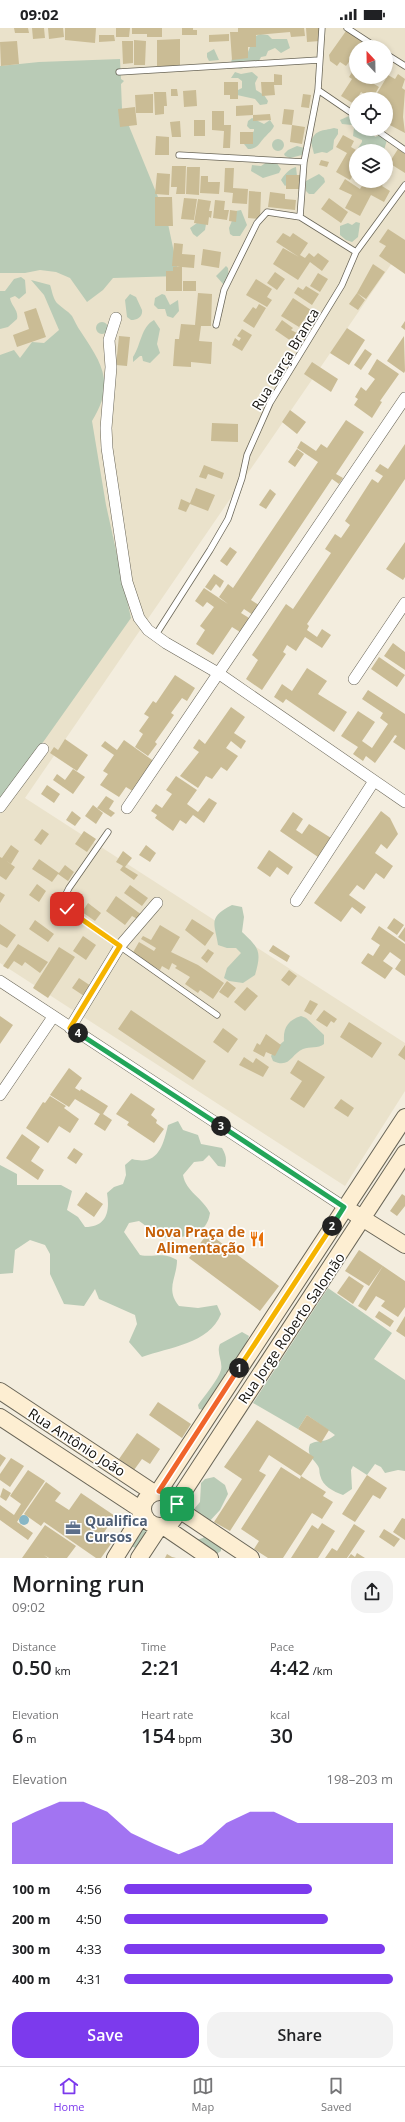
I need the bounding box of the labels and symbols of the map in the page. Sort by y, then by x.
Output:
north arrow [349,40,393,84]
street label: Rua Garça Branca [247,304,323,414]
pin [50,892,84,926]
pin: 4 [68,1023,88,1043]
pin: 3 [211,1116,231,1136]
pin: 2 [322,1216,342,1236]
place label: Nova Praça de Alimentação [145,1222,245,1257]
restaurant icon: Nova Praça de Alimentação [248,1230,266,1248]
street label: Rua Jorge Roberto Salomão [233,1249,349,1407]
pin: 1 [229,1358,249,1378]
street label: Rua Antônio João [25,1404,129,1480]
pin [160,1487,194,1521]
place label: Qualifica Cursos [85,1511,148,1546]
office icon: Qualifica Cursos [64,1519,82,1537]

